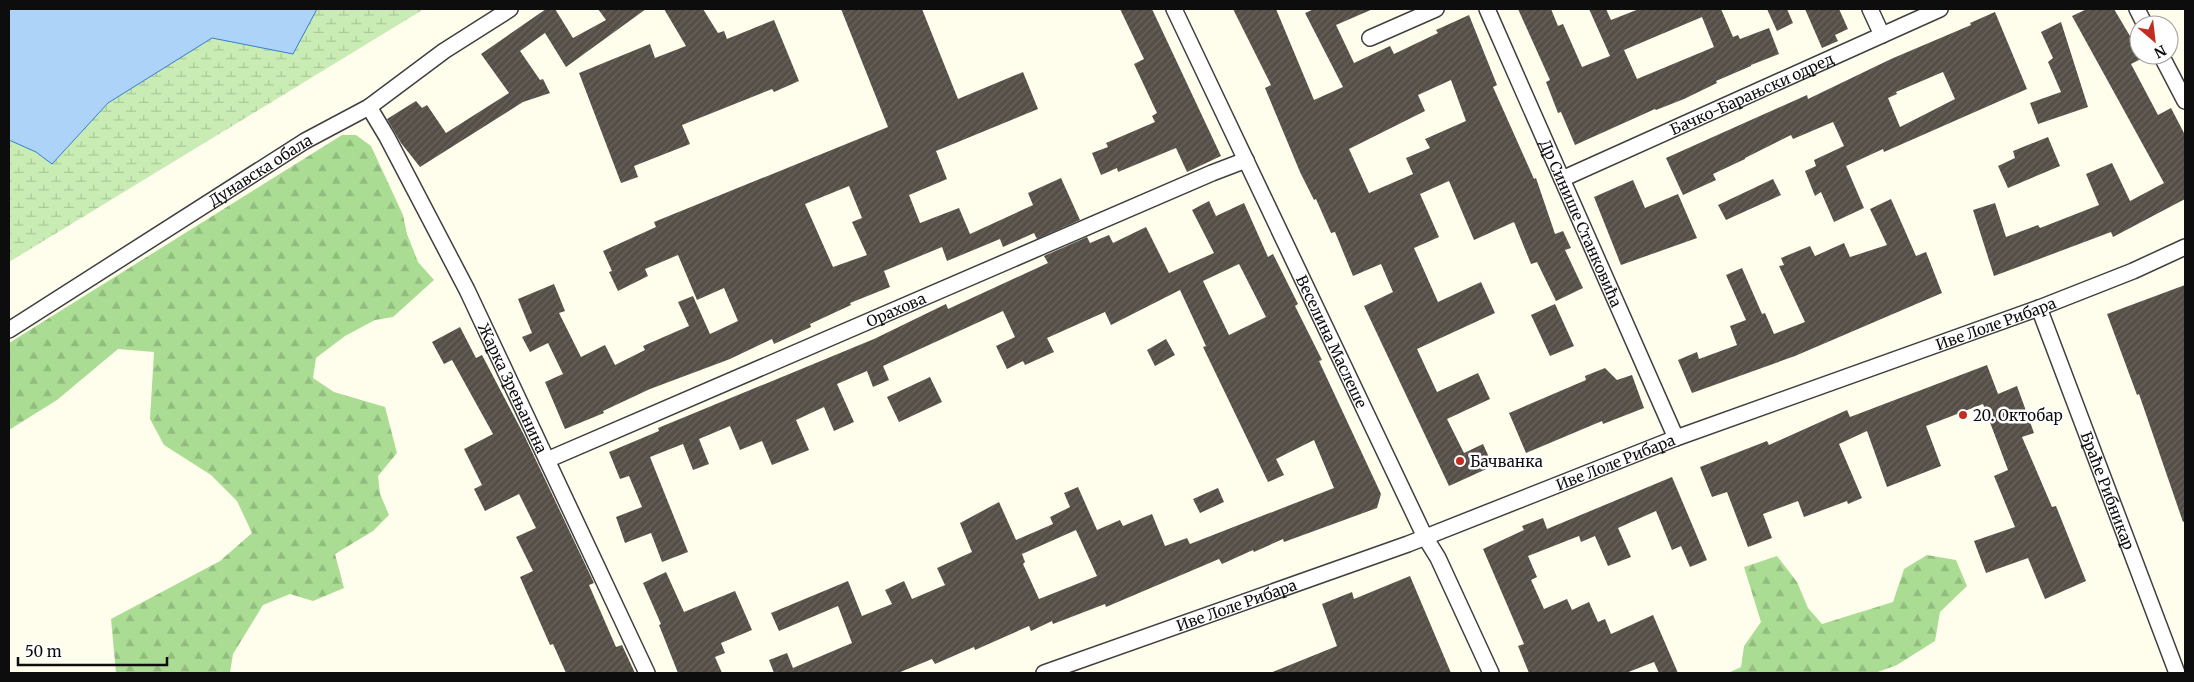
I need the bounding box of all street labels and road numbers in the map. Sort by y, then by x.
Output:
street label: Бачко-Барањски одред [1667,49,1837,139]
street label: Дунавска обала [205,130,315,210]
street label: Др Синише Станковића [1536,136,1627,310]
street label: Веселина Маслеше [1292,272,1372,411]
street label: Орахова [863,288,929,331]
street label: Иве Лоле Рибара [1933,293,2058,354]
street label: Жарка Зрењанина [474,320,552,456]
street label: Браће Рибникар [2077,429,2139,552]
street label: Иве Лоле Рибара [1553,430,1677,494]
street label: Иве Лоле Рибара [1174,575,1299,635]

